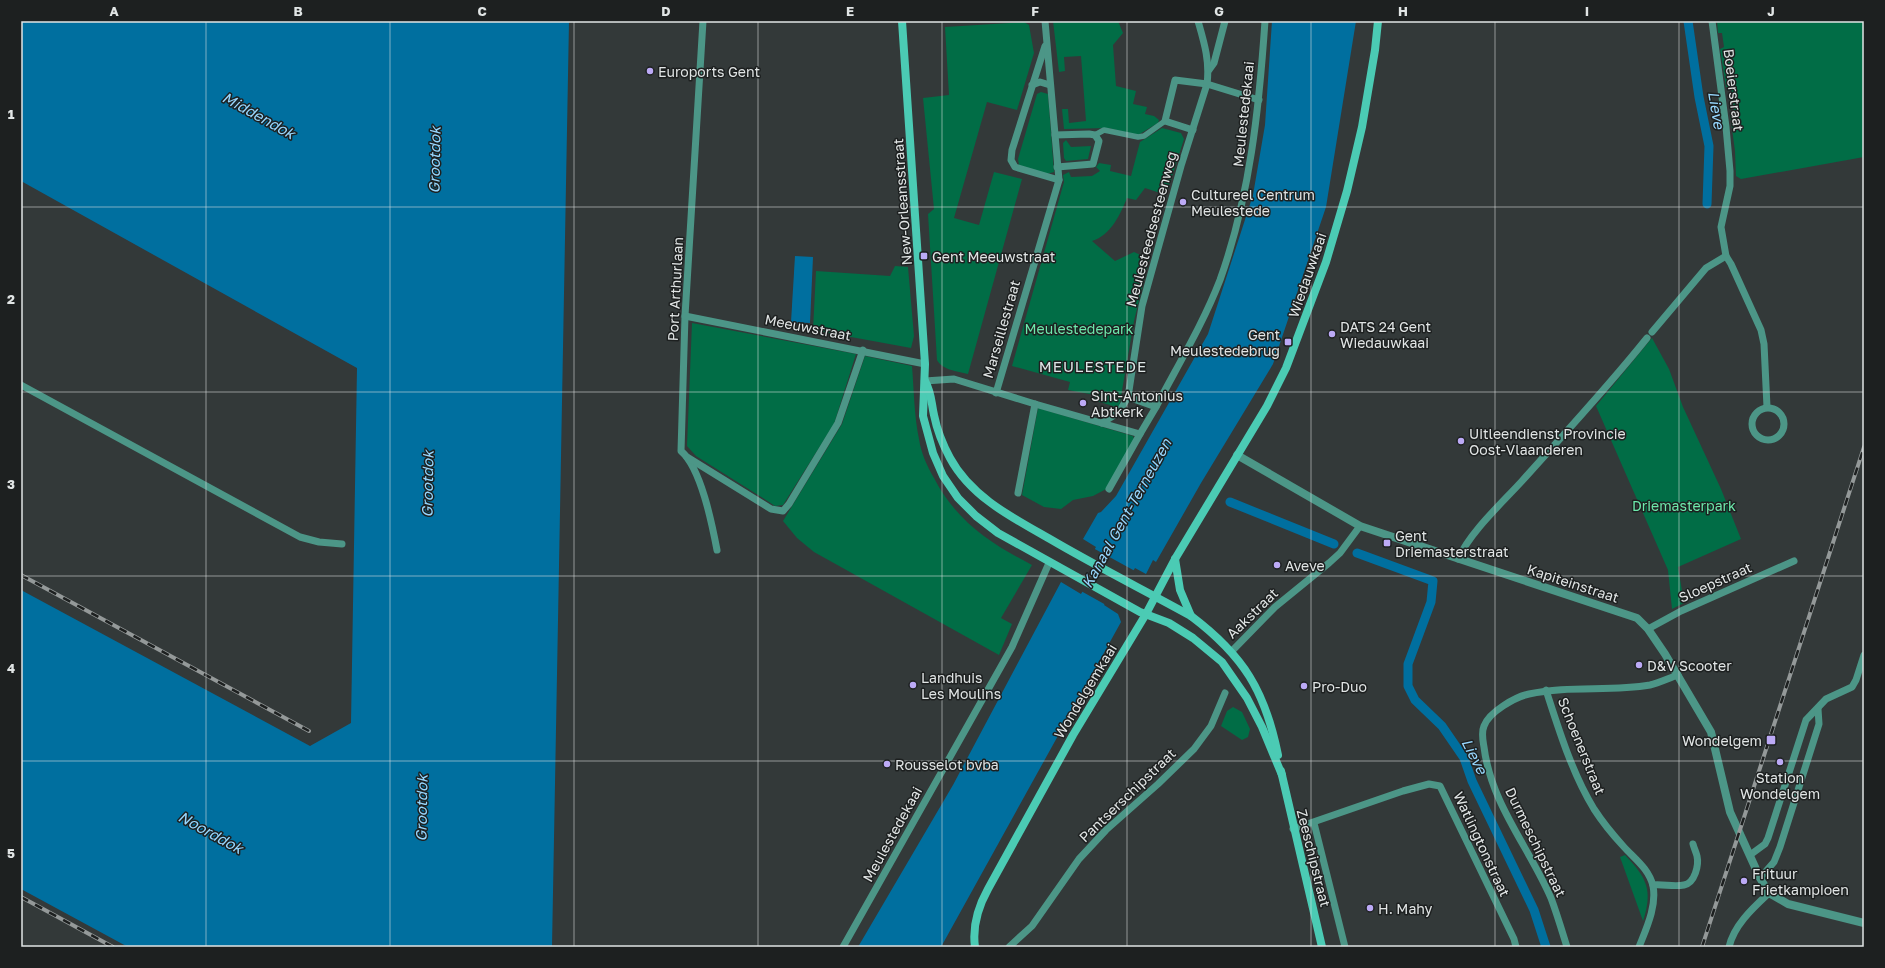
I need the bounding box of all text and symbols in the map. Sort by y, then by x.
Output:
text: A [109,3,119,19]
text: B [293,3,303,19]
text: C [477,3,487,19]
text: D [661,3,671,19]
text: E [846,3,854,19]
text: F [1031,3,1039,19]
text: G [1214,3,1224,19]
text: H [1398,3,1408,19]
text: I [1585,3,1589,19]
text: J [1767,3,1775,19]
street label: Boeierstraat [1721,48,1747,132]
street label: Meulestedekaai [1229,60,1257,168]
place label: Euroports Gent [658,63,760,80]
marker: Euroports Gent [645,66,655,76]
water label: Middendok [220,88,300,143]
water label: Lieve [1705,90,1729,131]
text: 1 [8,106,15,122]
water label: Grootdok [424,125,444,194]
street label: New-Orleansstraat [889,138,915,266]
street label: Meulesteedsesteenweg [1122,149,1180,309]
place label: Cultureel Centrum Meulestede [1191,186,1315,219]
marker: Cultureel Centrum Meulestede [1178,197,1188,207]
street label: Wiedauwkaai [1284,230,1330,320]
street label: Port Arthurlaan [664,236,686,342]
place label: Gent Meeuwstraat [932,248,1055,265]
marker: Gent Meeuwstraat [919,251,929,261]
street label: Marseillestraat [979,278,1023,380]
text: 2 [7,291,15,307]
street label: Meeuwstraat [763,310,853,344]
place label: DATS 24 Gent Wiedauwkaai [1340,318,1431,351]
park label: Meulestedepark [1025,320,1134,337]
place label: Gent Meulestedebrug [1170,326,1280,359]
marker: DATS 24 Gent Wiedauwkaai [1327,329,1337,339]
marker: Gent Meulestedebrug [1283,337,1293,347]
district label: MEULESTEDE [1039,357,1147,375]
place label: Sint-Antonius Abtkerk [1091,387,1183,420]
marker: Sint-Antonius Abtkerk [1078,398,1088,408]
place label: Uitleendienst Provincie Oost-Vlaanderen [1469,425,1626,458]
water label: Kanaal Gent-Terneuzen [1077,435,1175,591]
marker: Uitleendienst Provincie Oost-Vlaanderen [1456,436,1466,446]
water label: Grootdok [417,449,437,518]
text: 3 [7,476,15,492]
park label: Driemasterpark [1632,497,1736,514]
place label: Gent Driemasterstraat [1395,527,1509,560]
marker: Gent Driemasterstraat [1382,538,1392,548]
place label: Aveve [1285,557,1325,574]
street label: Sloepstraat [1676,558,1754,606]
marker: Aveve [1272,560,1282,570]
street label: Kapiteinstraat [1525,560,1621,606]
street label: Aakstraat [1223,584,1281,642]
street label: Wondelgemkaai [1050,641,1120,741]
place label: D&V Scooter [1647,657,1732,674]
text: 4 [7,660,15,676]
marker: D&V Scooter [1634,660,1644,670]
place label: Landhuis Les Moulins [921,669,1001,702]
place label: Pro-Duo [1312,678,1367,695]
marker: Landhuis Les Moulins [908,680,918,690]
marker: Pro-Duo [1299,681,1309,691]
street label: Schoenerstraat [1555,695,1609,797]
place label: Wondelgem [1682,732,1762,749]
marker: Wondelgem [1765,734,1777,746]
water label: Lieve [1458,735,1492,778]
street label: Pantserschipstraat [1075,745,1179,845]
place label: Rousselot bvba [895,756,999,773]
marker: Station Wondelgem [1775,757,1785,767]
marker: Rousselot bvba [882,759,892,769]
place label: Station Wondelgem [1740,769,1820,802]
water label: Grootdok [411,773,431,842]
street label: Meulestedekaai [859,783,925,885]
street label: Durmeschipstraat [1502,784,1570,900]
street label: Watlingtonstraat [1450,789,1514,899]
water label: Noorddok [176,807,248,858]
street label: Zeeschipstraat [1294,807,1334,909]
text: 5 [7,845,15,861]
place label: Frituur Frietkampioen [1752,865,1849,898]
marker: Frituur Frietkampioen [1739,876,1749,886]
place label: H. Mahy [1378,900,1433,917]
marker: H. Mahy [1365,903,1375,913]

